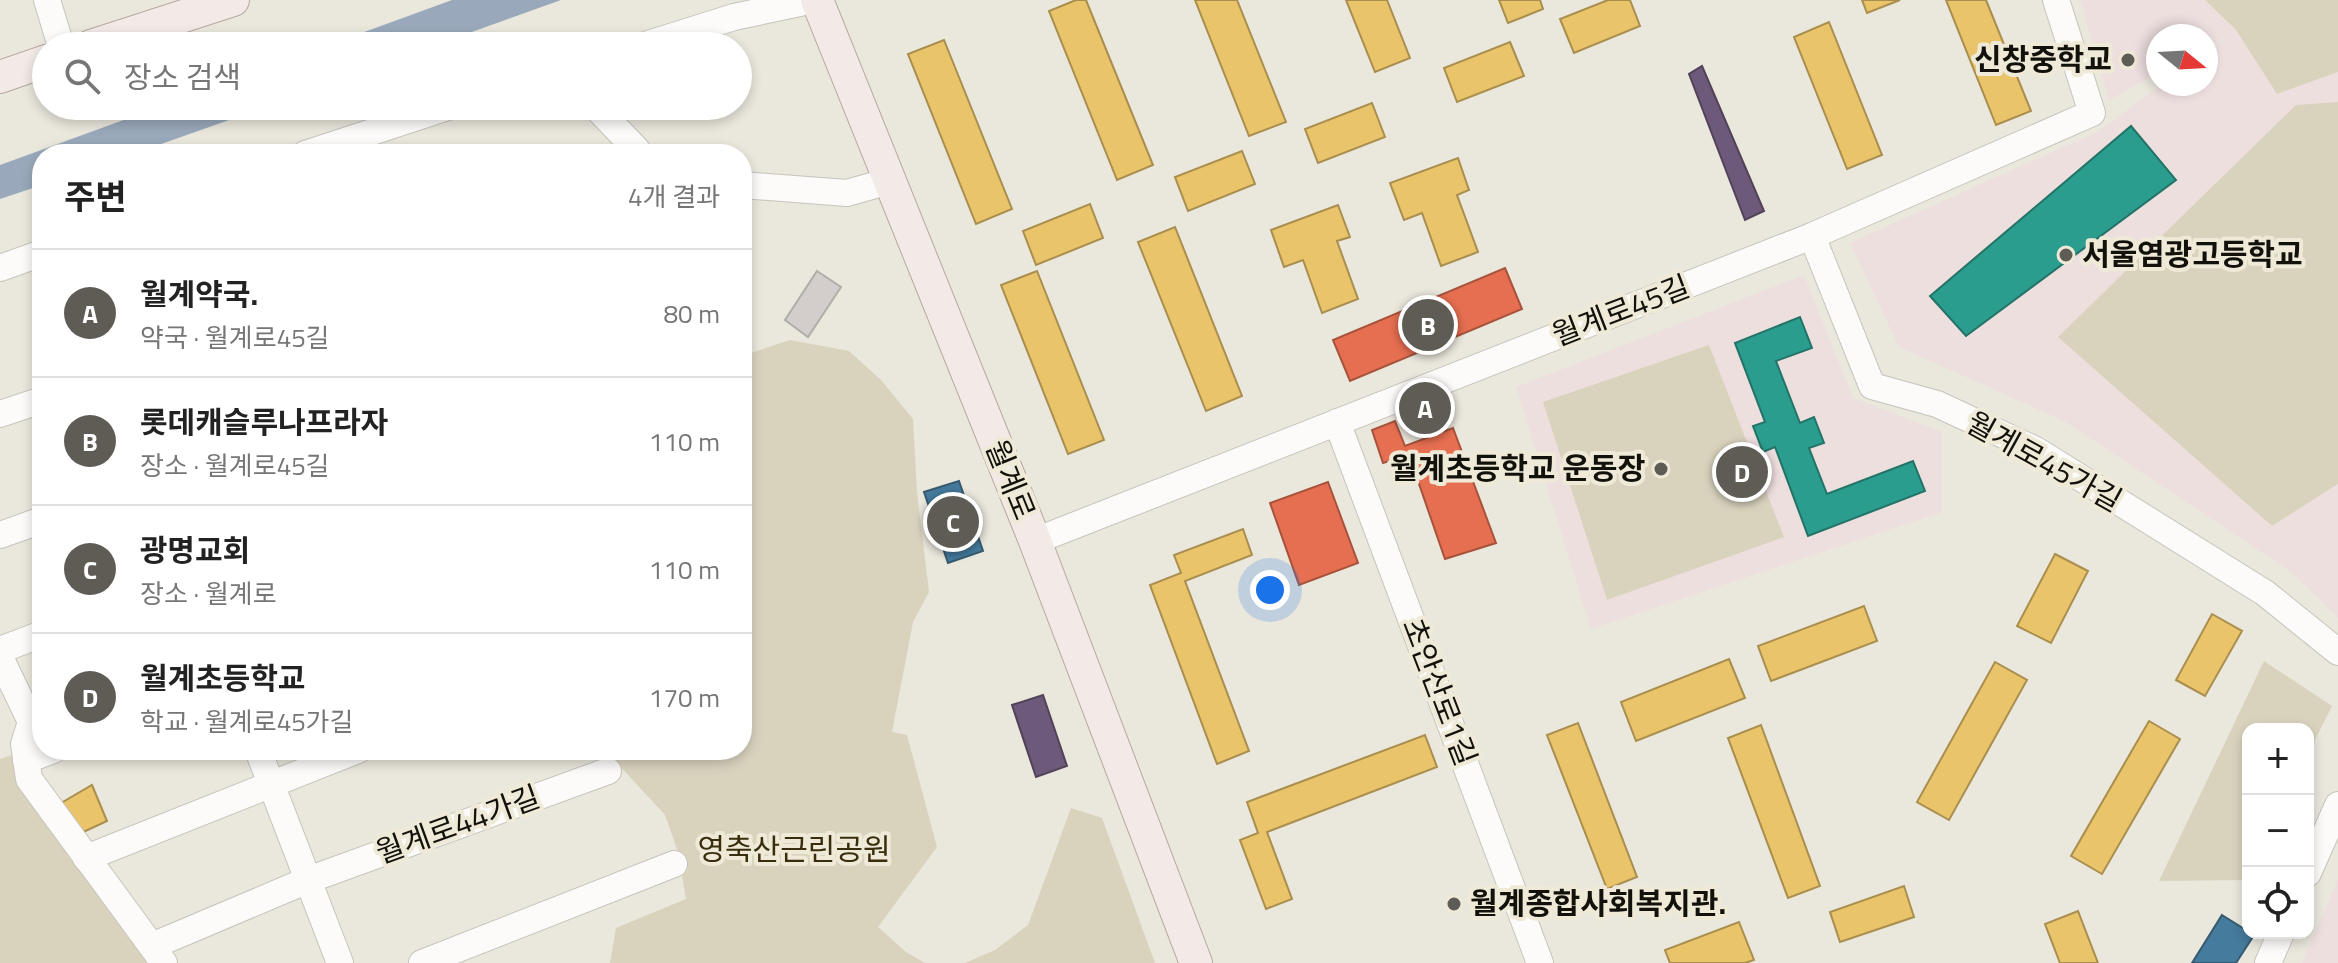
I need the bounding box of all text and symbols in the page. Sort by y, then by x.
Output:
north arrow [2146,24,2218,96]
search box [32,32,752,120]
place label: 신창중학교 [1974,36,2112,82]
marker: 신창중학교 [2119,51,2137,69]
icon: search [60,54,104,98]
text: 장소 검색 [124,54,241,100]
text: 주변 [64,170,127,222]
text: 4개 결과 [628,177,720,216]
place label: 서울염광고등학교 [2082,231,2303,277]
marker: 서울염광고등학교 [2057,246,2075,264]
street label: 월계로45길 [1545,263,1696,357]
text: 월계약국. [140,271,258,317]
text: A [82,294,98,333]
text: 80 m [663,294,720,333]
pin: B [1402,295,1454,355]
text: 약국 · 월계로45길 [140,318,330,357]
pin: A [1399,378,1451,438]
text: 롯데캐슬루나프라자 [140,399,388,445]
street label: 월계로45가길 [1958,399,2131,523]
text: B [82,422,98,461]
text: 110 m [649,422,720,461]
street label: 월계로 [974,433,1048,527]
pin: D [1716,442,1768,502]
place label: 월계초등학교 운동장 [1390,445,1645,491]
text: 장소 · 월계로45길 [140,446,330,485]
marker: 월계초등학교 운동장 [1652,460,1670,478]
pin: C [927,492,979,552]
text: 광명교회 [140,527,250,573]
text: C [83,550,97,589]
text: 110 m [649,550,720,589]
your location [1250,570,1290,610]
text: 장소 · 월계로 [140,574,277,613]
street label: 초안산로1길 [1391,611,1489,772]
text: 월계초등학교 [140,655,306,701]
text: D [82,678,98,717]
text: 170 m [649,678,720,717]
text: 학교 · 월계로45가길 [140,702,354,741]
map controls [2242,723,2314,939]
button: + [2242,723,2314,795]
street label: 월계로44가길 [369,773,546,875]
button: − [2242,795,2314,867]
park label: 영축산근린공원 [697,826,891,872]
button: locate [2242,867,2314,939]
place label: 월계종합사회복지관. [1470,880,1726,926]
marker: 월계종합사회복지관. [1445,895,1463,913]

